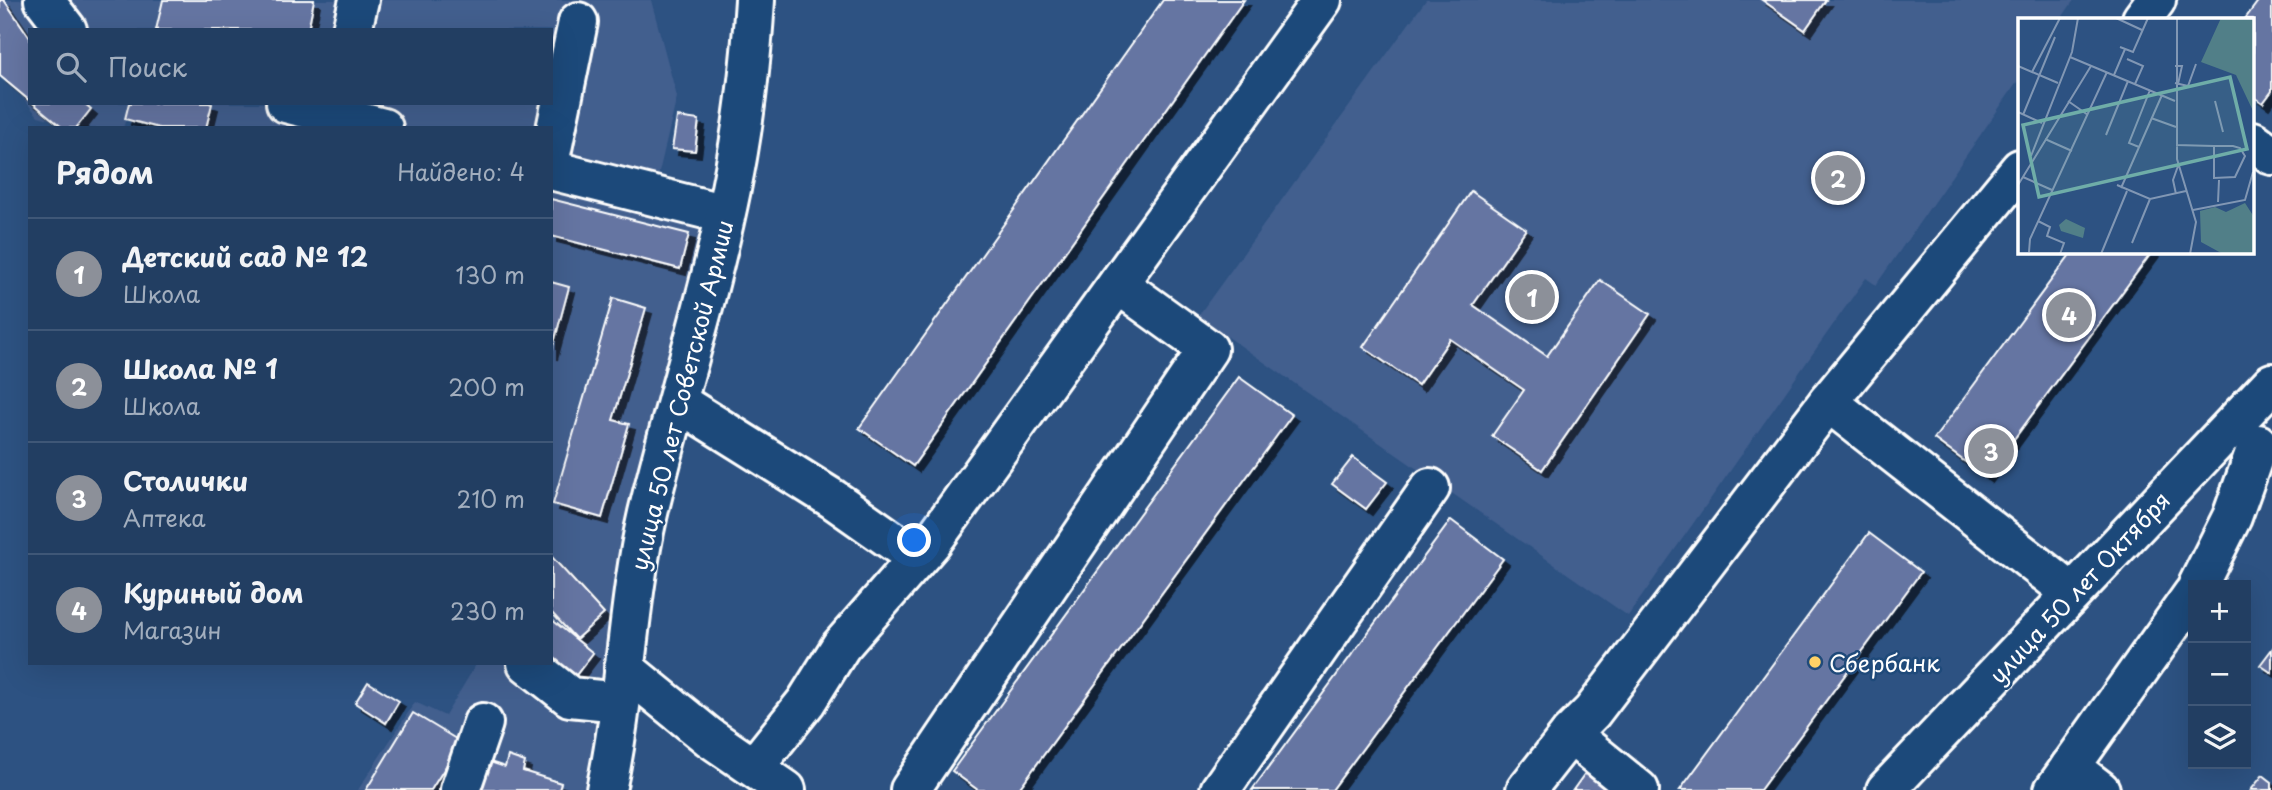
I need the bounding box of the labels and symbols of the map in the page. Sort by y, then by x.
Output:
inset map [2018,18,2254,254]
pin: 2 [1815,152,1861,204]
street label: улица 50 лет Советской Армии [620,216,742,574]
pin: 1 [1509,271,1555,323]
pin: 4 [2046,289,2092,341]
pin: 3 [1968,425,2014,477]
street label: улица 50 лет Октября [1980,483,2178,691]
your location [897,523,931,557]
place label: Сбербанк [1829,645,1940,680]
marker: Сбербанк [1807,654,1823,670]

